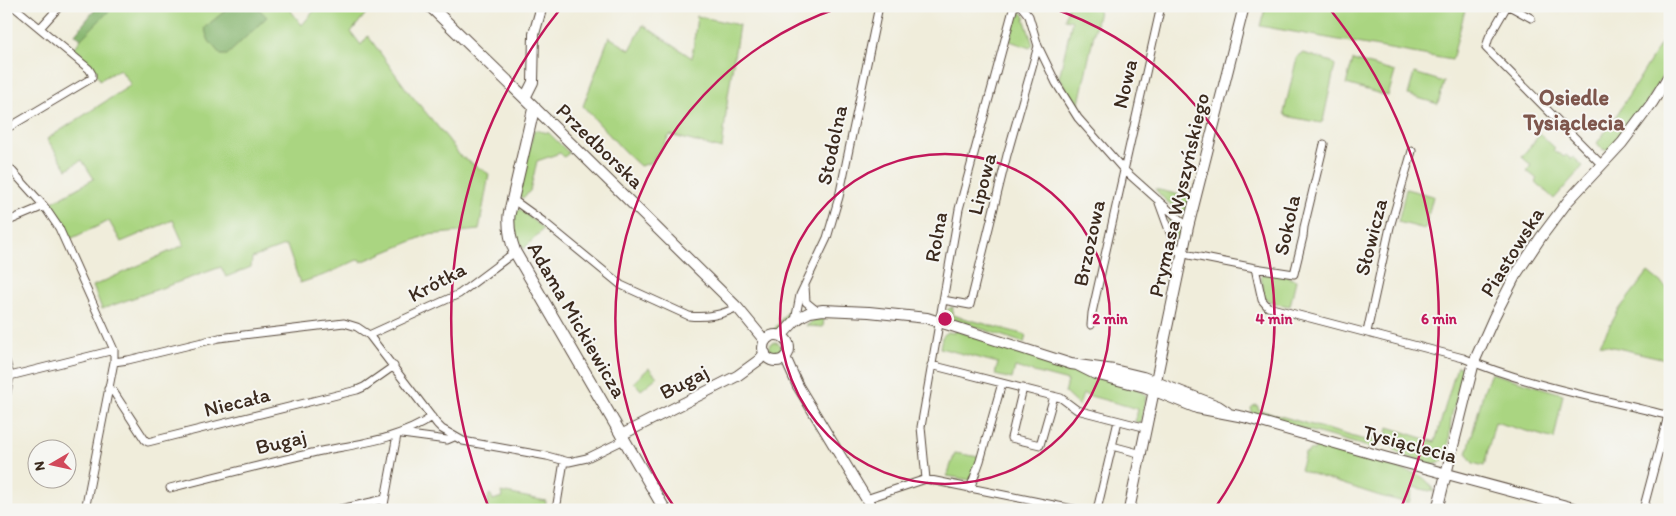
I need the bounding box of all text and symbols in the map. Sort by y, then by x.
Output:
street label: Nowa [1107,57,1142,111]
district label: Osiedle Tysiąclecia [1522,84,1625,136]
street label: Prymasa Wyszyńskiego [1143,90,1214,299]
street label: Przedborska [551,98,649,194]
street label: Stodolna [811,103,852,187]
street label: Lipowa [962,150,1001,217]
street label: Sokola [1268,192,1305,257]
street label: Słowicza [1349,196,1392,278]
street label: Brzozowa [1067,197,1110,288]
street label: Piastowska [1474,202,1549,301]
street label: Rolna [919,210,952,264]
street label: Adama Mickiewicza [523,237,632,402]
street label: Krótka [404,256,470,307]
centre of rings [936,310,954,328]
text: 2 min [1092,310,1129,328]
text: 4 min [1256,310,1293,328]
text: 6 min [1421,310,1458,328]
street label: Bugaj [655,359,712,404]
street label: Niecała [201,381,273,422]
street label: Tysiąclecia [1360,419,1460,468]
street label: Bugaj [253,424,309,459]
north arrow [28,438,78,488]
text: N [31,460,49,472]

